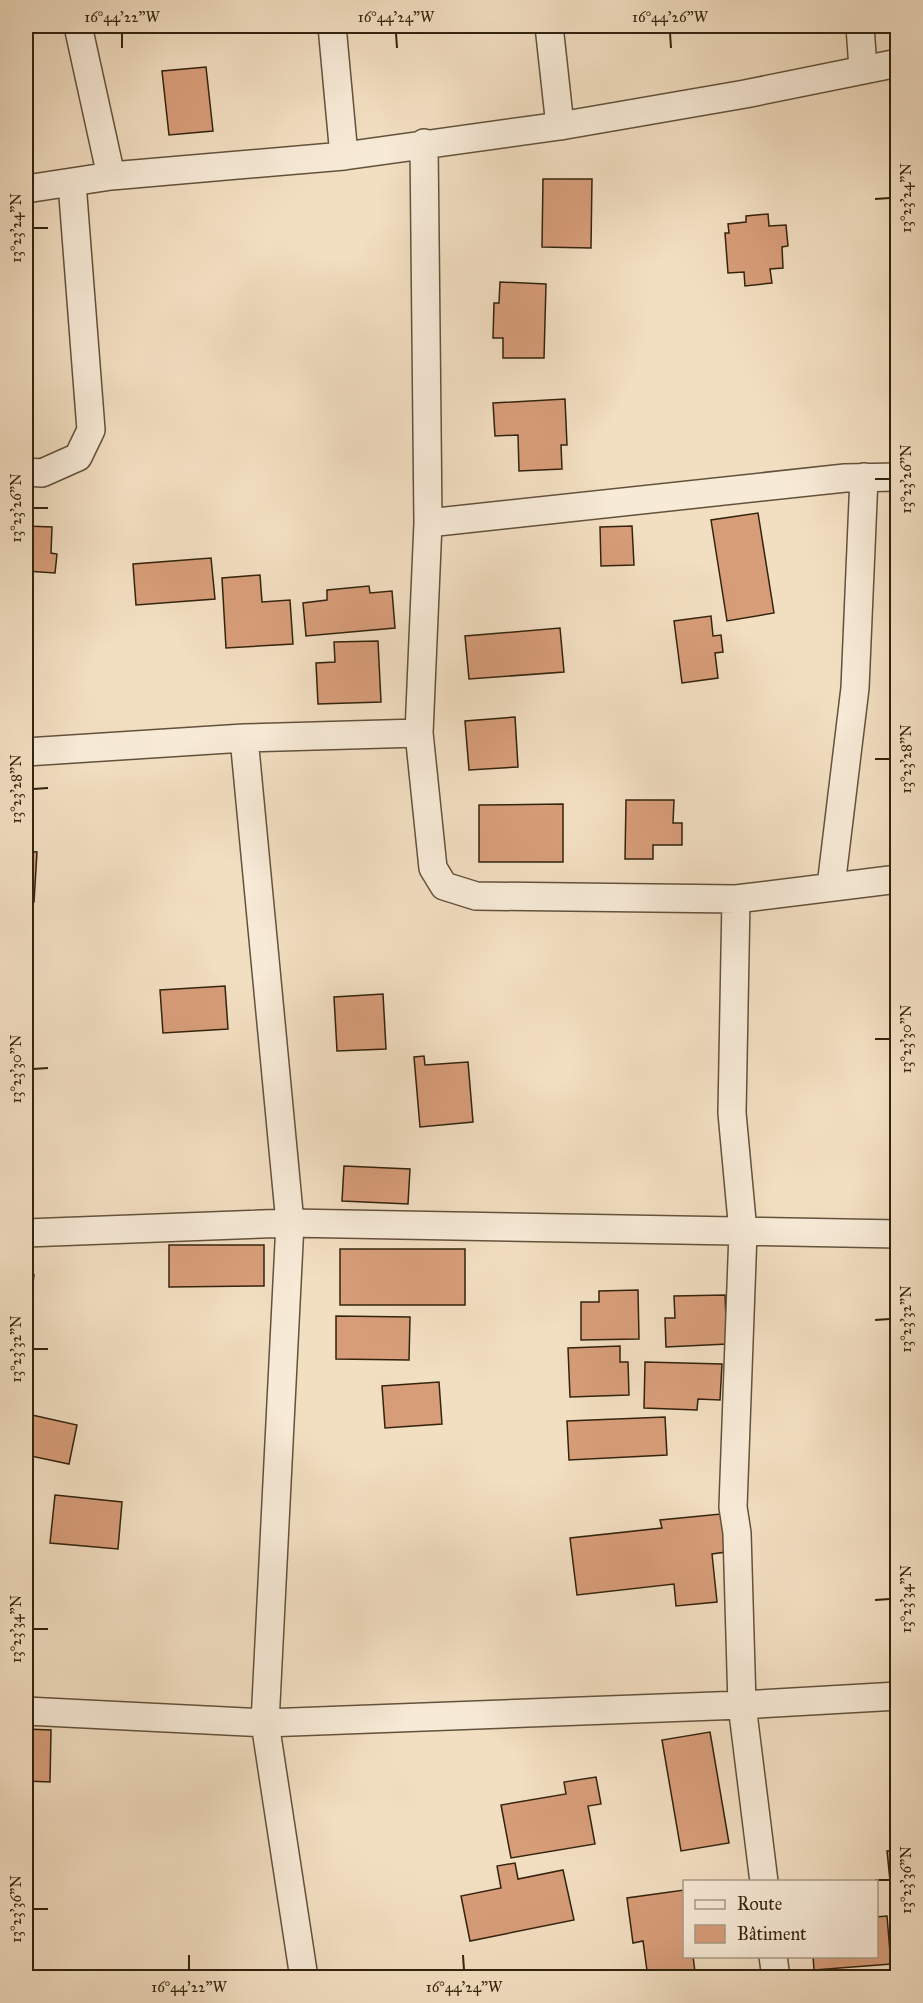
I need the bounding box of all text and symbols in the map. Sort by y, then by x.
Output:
text: 16°44'22"W [84,8,160,26]
text: 16°44'24"W [358,8,435,26]
text: 16°44'26"W [632,8,709,26]
text: 13°23'24"N [897,163,915,233]
text: 13°23'24"N [7,193,25,263]
text: 13°23'26"N [897,444,915,514]
text: 13°23'26"N [7,473,25,543]
text: 13°23'28"N [897,724,915,794]
text: 13°23'28"N [7,754,25,824]
text: 13°23'30"N [897,1004,915,1073]
text: 13°23'30"N [7,1034,25,1103]
text: 13°23'32"N [897,1285,915,1353]
text: 13°23'32"N [7,1315,25,1383]
text: 13°23'34"N [897,1564,915,1633]
text: 13°23'34"N [7,1594,25,1663]
text: 13°23'36"N [897,1846,915,1914]
text: 13°23'36"N [7,1875,25,1943]
legend [683,1880,878,1958]
text: Route [737,1893,782,1915]
text: Bâtiment [737,1923,807,1945]
text: 16°44'22"W [151,1978,227,1996]
text: 16°44'24"W [426,1978,503,1996]

